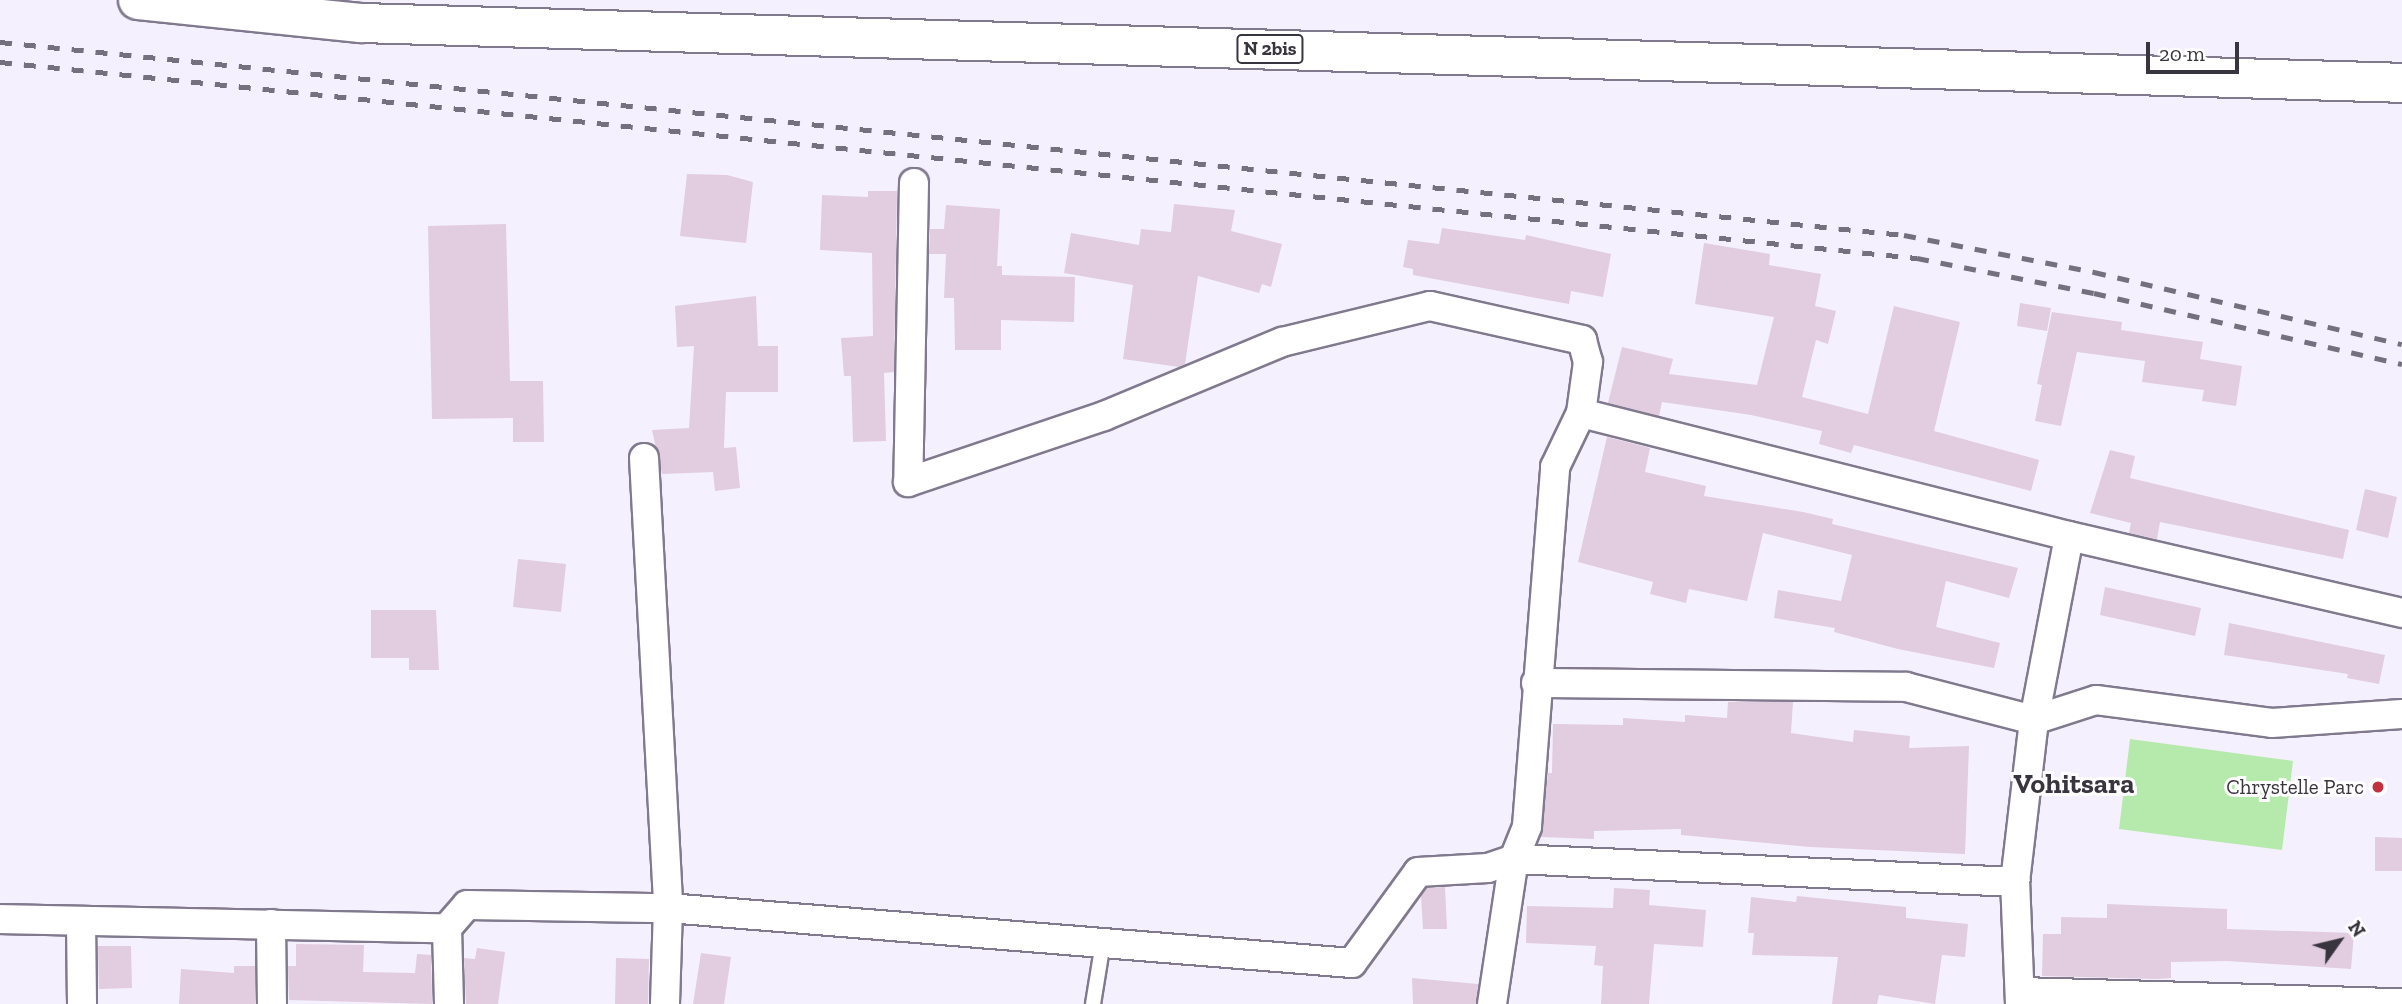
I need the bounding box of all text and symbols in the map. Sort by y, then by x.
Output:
scale bar [2150,28,2243,72]
road number: N 2bis [1235,34,1305,64]
text: 20 m [2159,41,2205,66]
district label: Vohitsara [2013,767,2135,801]
place label: Chrystelle Parc [2226,774,2364,800]
marker: Chrystelle Parc [2370,779,2386,795]
north arrow [2304,906,2374,976]
text: N [2343,917,2370,941]

